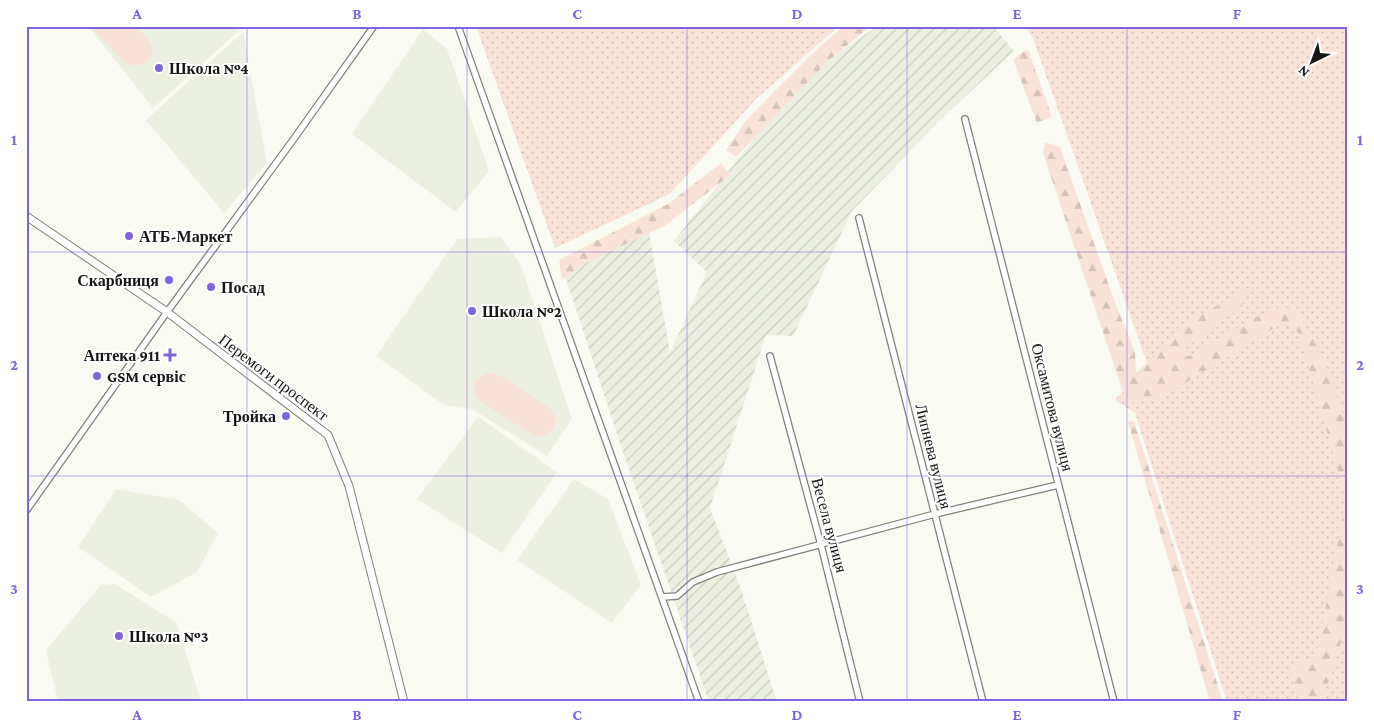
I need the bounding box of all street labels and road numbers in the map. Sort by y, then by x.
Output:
street label: Перемоги проспект [215,331,332,425]
street label: Оксамитова вулиця [1027,342,1077,474]
street label: Липнева вулиця [911,402,955,511]
street label: Весела вулиця [808,476,851,575]

